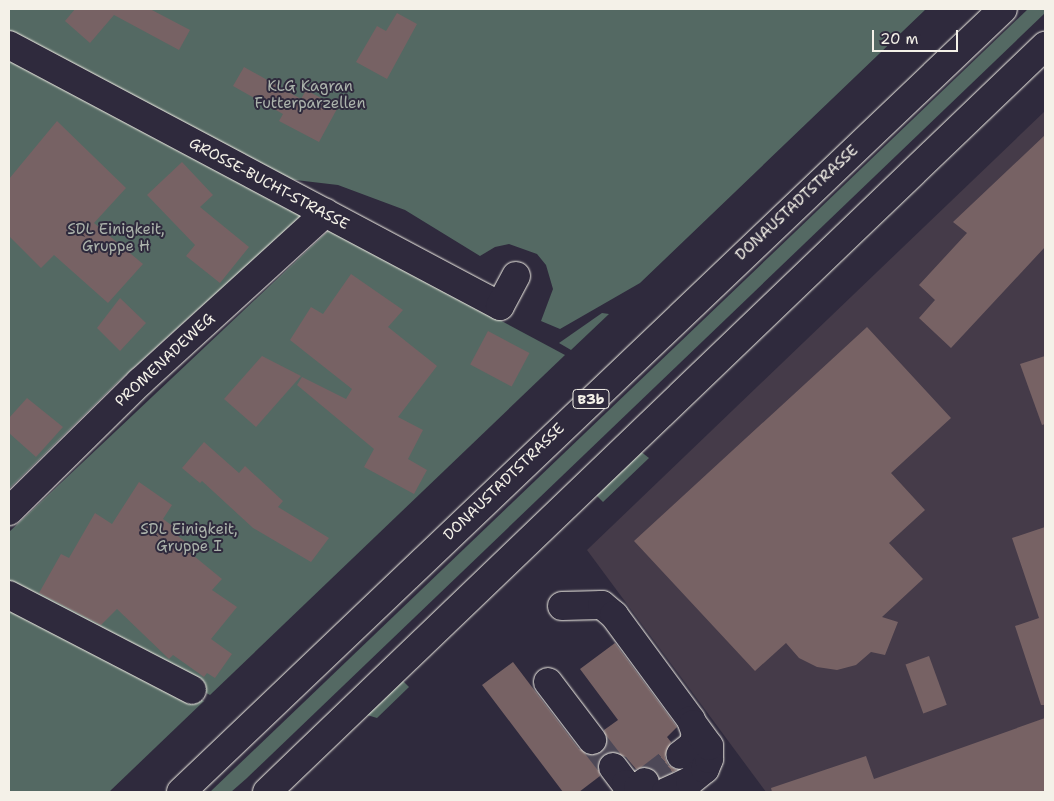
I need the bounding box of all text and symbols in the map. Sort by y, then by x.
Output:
scale bar [874,20,960,52]
text: 20 m [880,29,919,49]
park label: KLG Kagran Futterparzellen [254,77,366,112]
street label: GROSSE-BUCHT-STRASSE [186,134,352,234]
street label: DONAUSTADTSTRASSE [732,142,862,264]
park label: SDL Einigkeit, Gruppe H [67,220,165,255]
street label: PROMENADEWEG [112,309,218,411]
road number: B3b [572,388,610,410]
street label: DONAUSTADTSTRASSE [440,420,568,544]
park label: SDL Einigkeit, Gruppe I [140,520,238,555]

